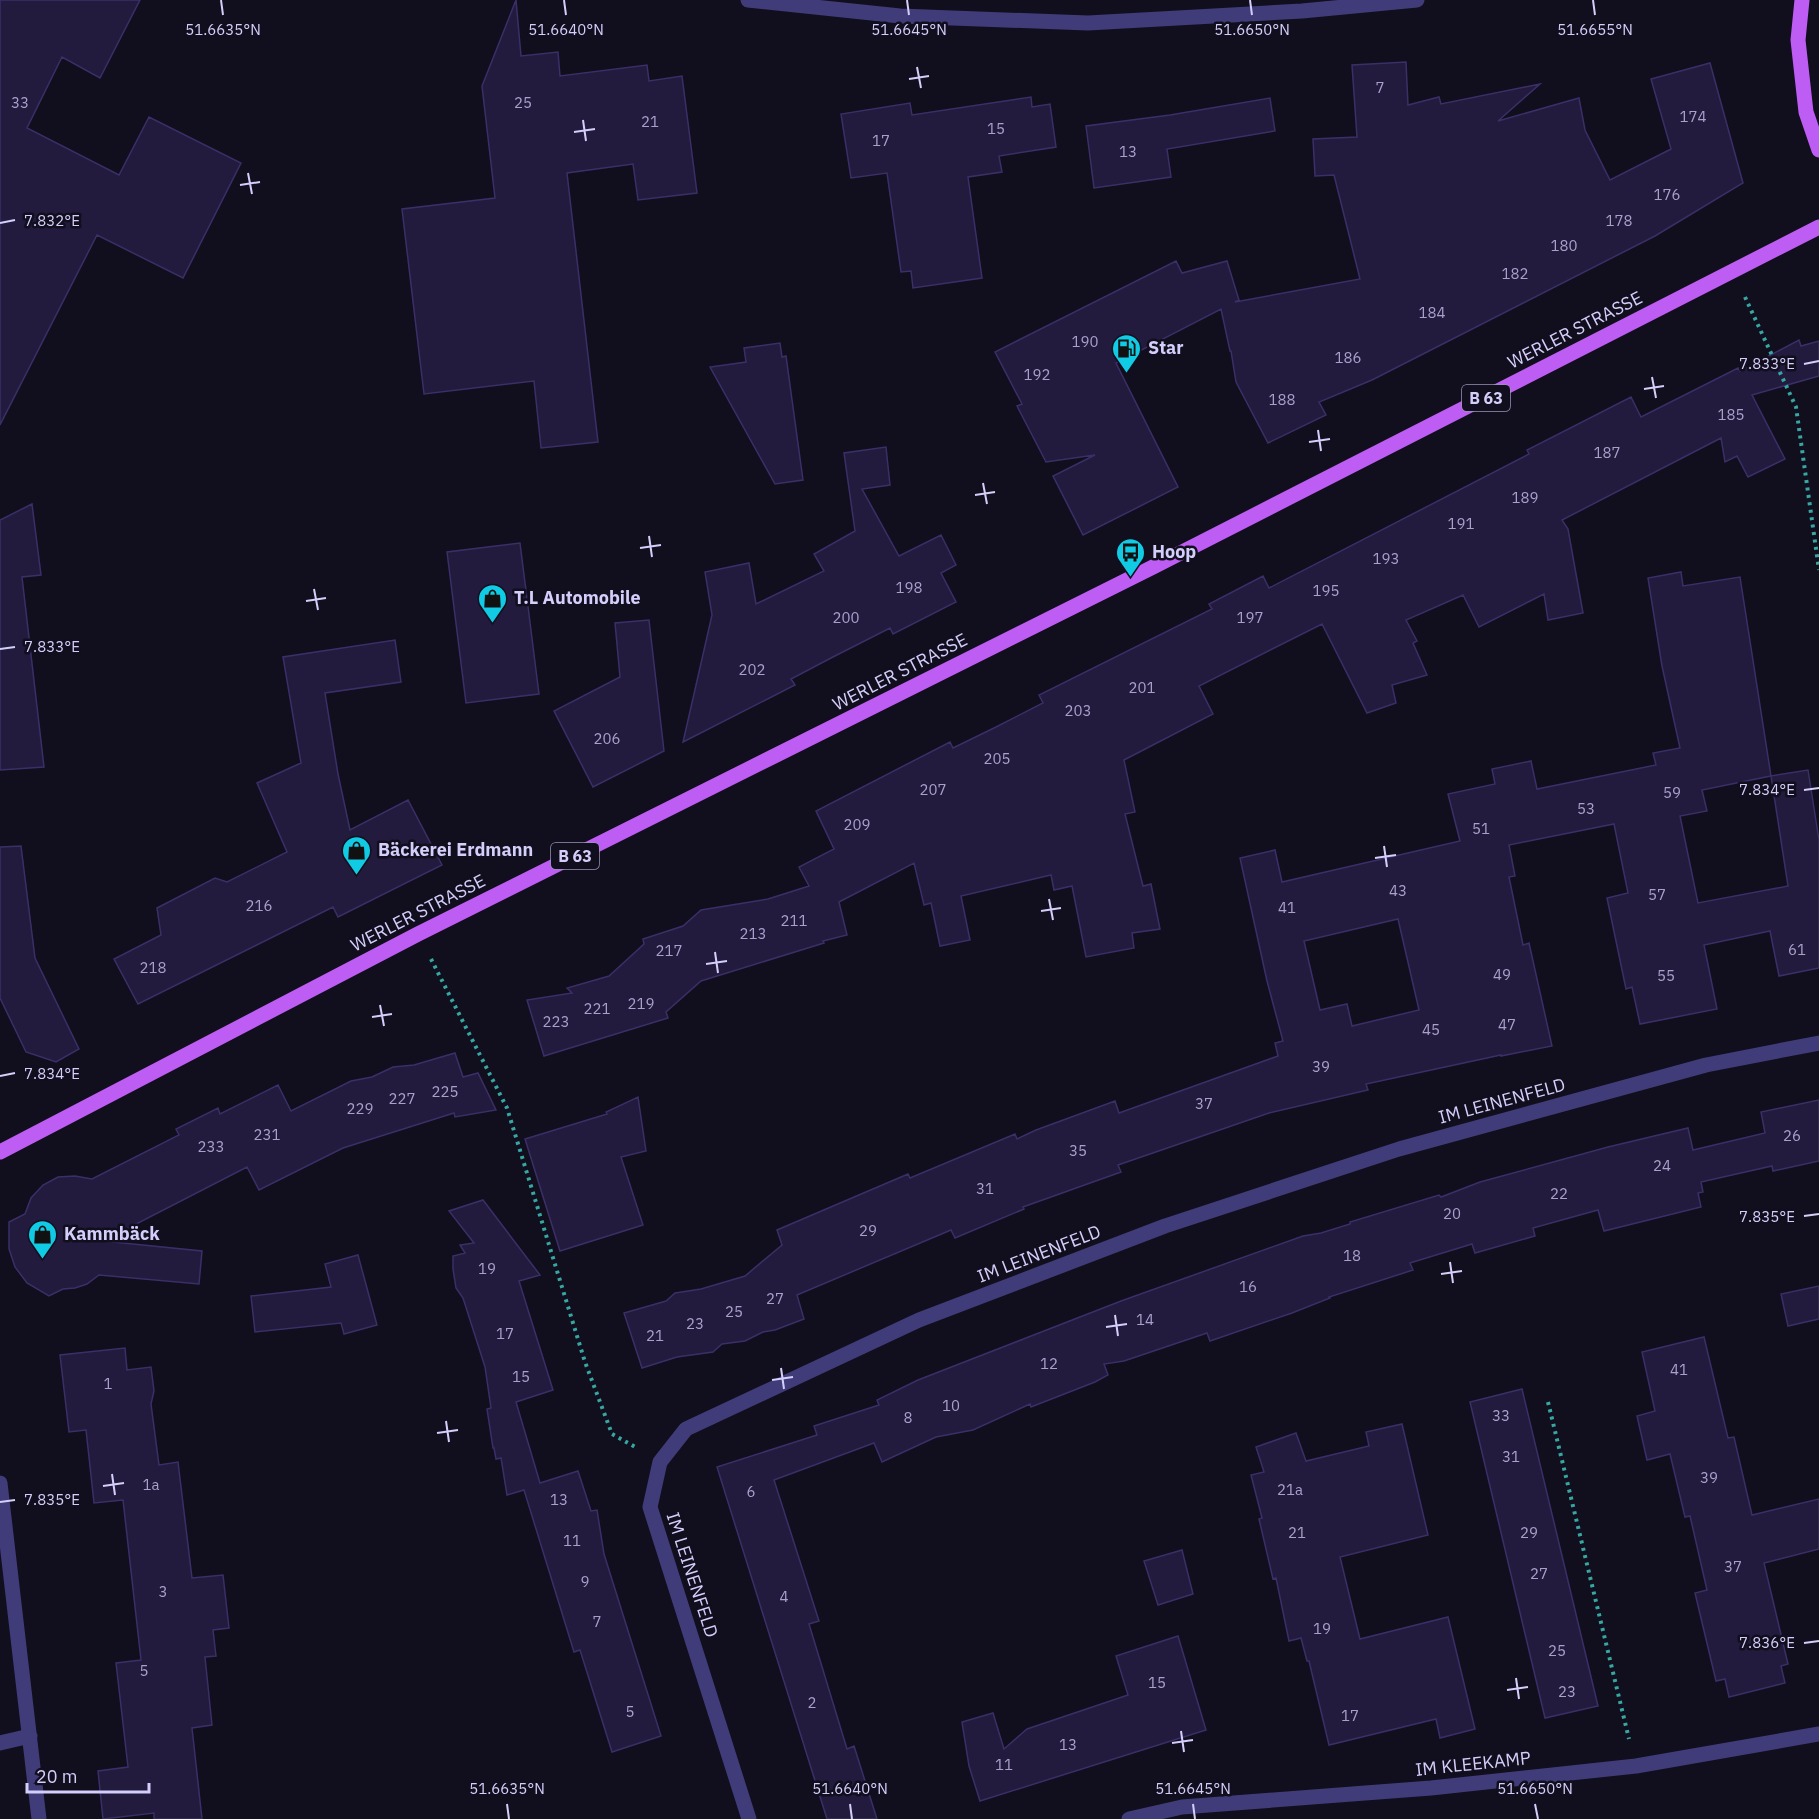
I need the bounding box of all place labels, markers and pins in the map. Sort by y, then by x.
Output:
fuel station icon: Star [1111,332,1143,374]
place label: Star [1148,336,1184,359]
bus stop icon: Hoop [1115,536,1147,578]
place label: Hoop [1152,540,1196,563]
shop icon: T.L Automobile [477,582,509,624]
place label: T.L Automobile [514,586,641,609]
shop icon: Bäckerei Erdmann [341,834,373,876]
place label: Bäckerei Erdmann [378,838,533,861]
shop icon: Kammbäck [27,1218,59,1260]
place label: Kammbäck [64,1222,160,1245]

